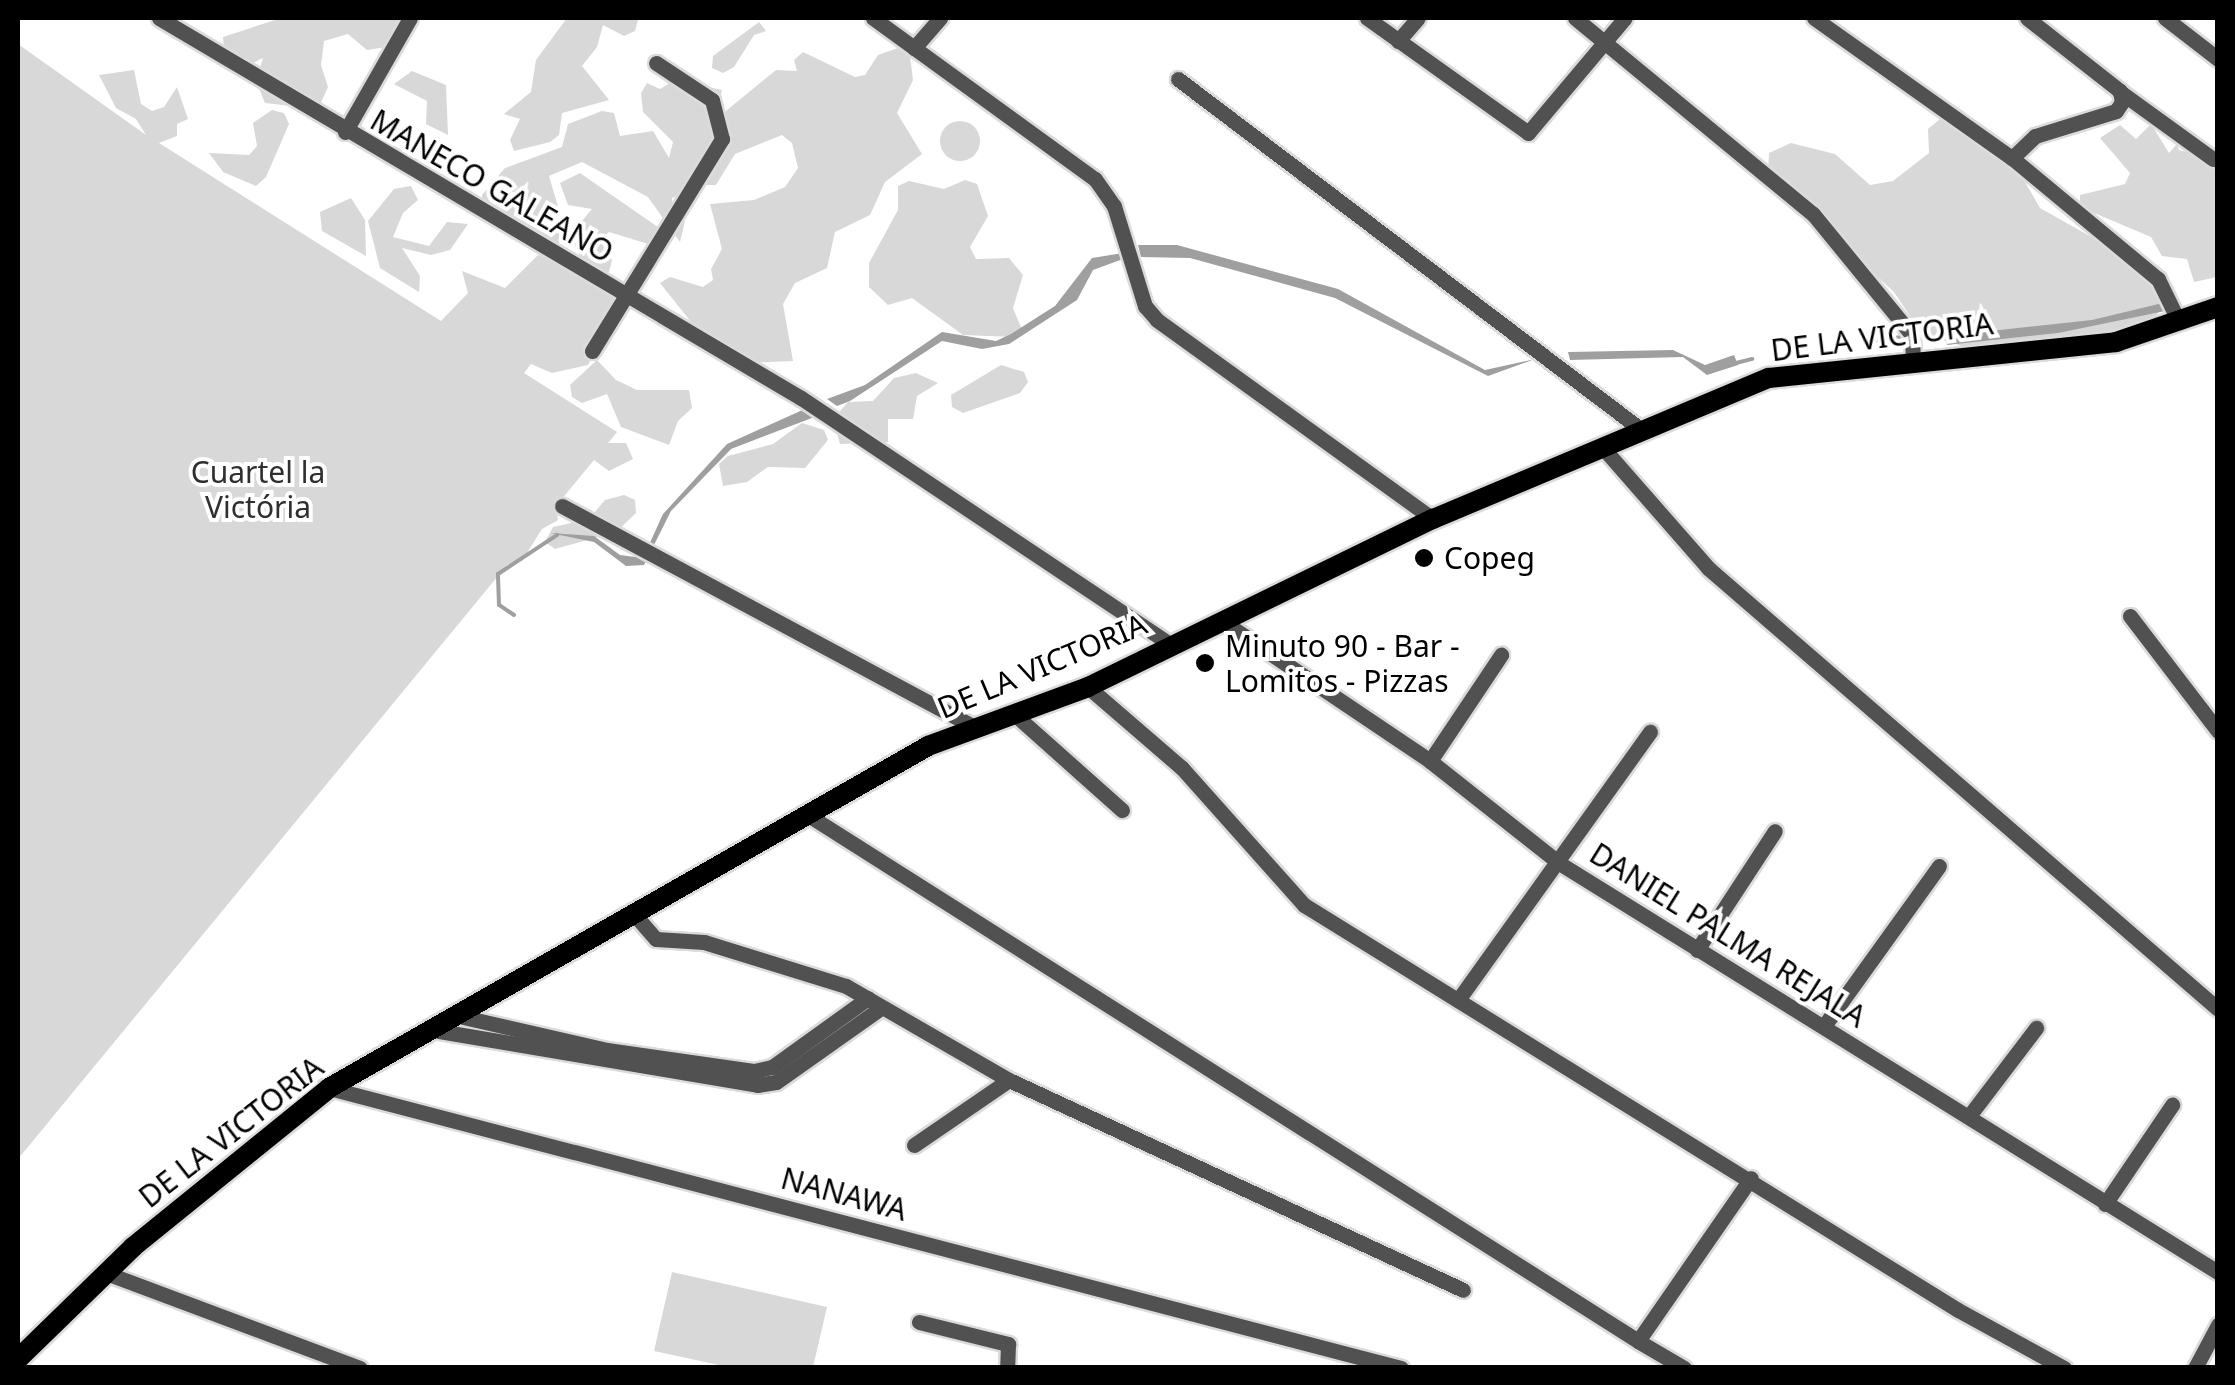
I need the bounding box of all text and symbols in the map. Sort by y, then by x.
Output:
street label: MANECO GALEANO [364,102,620,270]
street label: DE LA VICTORIA [1769,306,1995,368]
park label: Cuartel la Victória [191,454,325,524]
place label: Copeg [1444,540,1535,576]
marker: Copeg [1413,547,1435,569]
street label: DE LA VICTORIA [932,606,1152,726]
place label: Minuto 90 - Bar - Lomitos - Pizzas [1225,628,1460,698]
marker: Minuto 90 - Bar - Lomitos - Pizzas [1194,652,1216,674]
street label: DANIEL PALMA REJALA [1583,835,1873,1035]
street label: DE LA VICTORIA [132,1049,330,1215]
street label: NANAWA [777,1160,911,1228]

